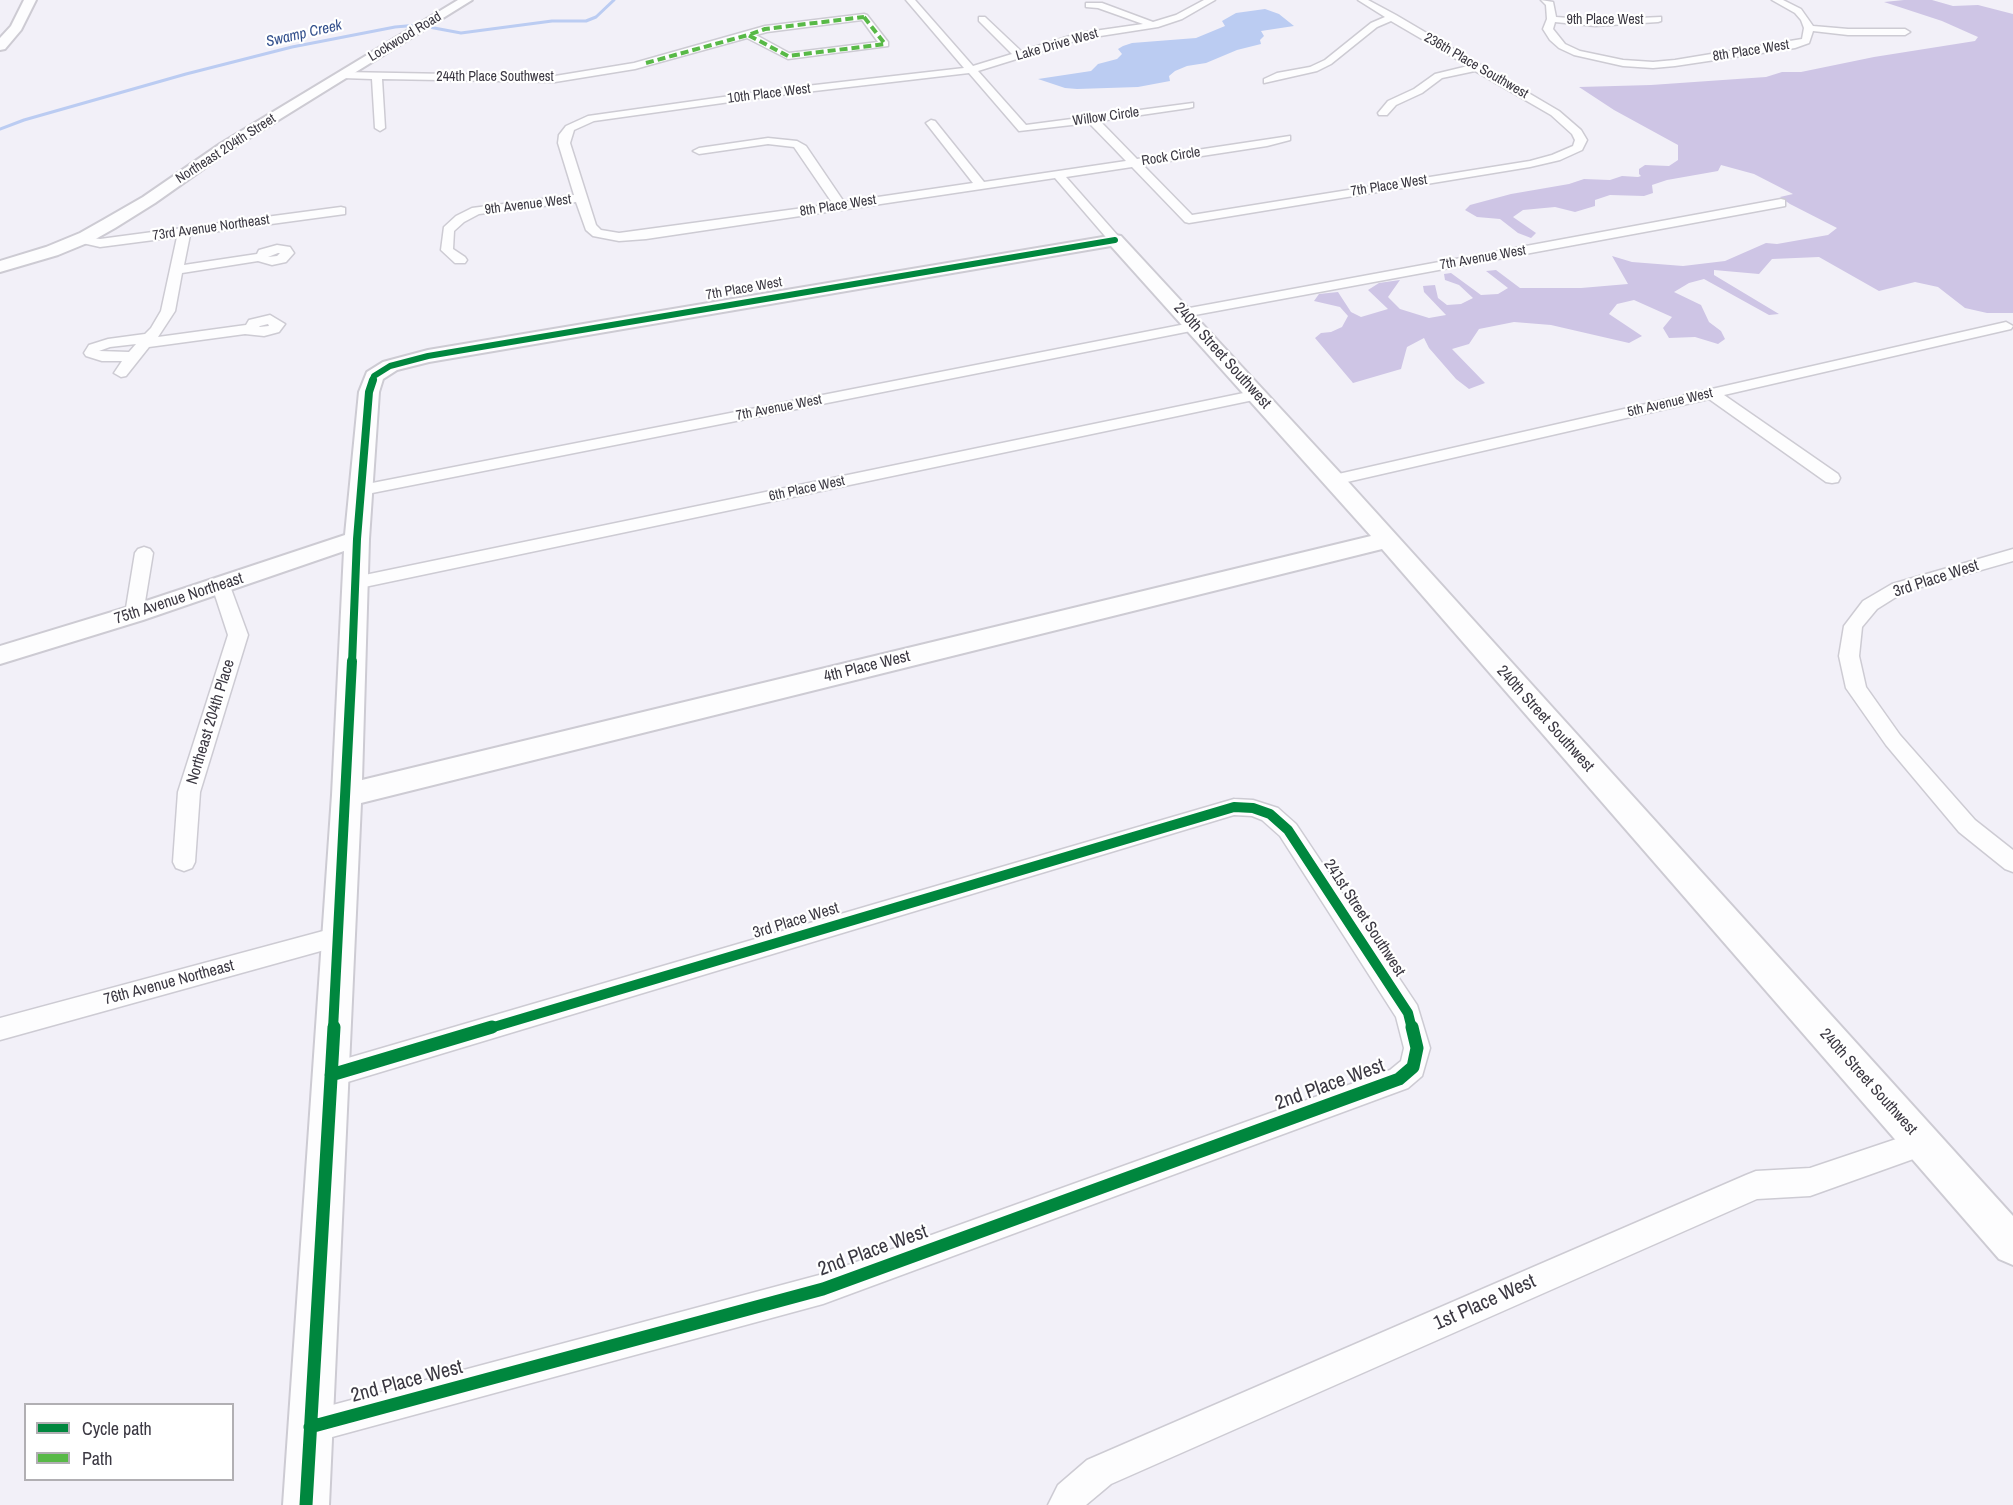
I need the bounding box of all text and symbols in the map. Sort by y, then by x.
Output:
street label: Lockwood Road [365,9,445,65]
street label: 9th Place West [1566,12,1644,28]
water label: Swamp Creek [264,17,344,51]
street label: Lake Drive West [1014,25,1100,65]
street label: 236th Place Southwest [1421,29,1531,103]
street label: 8th Place West [1712,37,1790,65]
street label: 244th Place Southwest [436,69,554,85]
street label: 10th Place West [727,81,811,107]
street label: Willow Circle [1072,104,1140,130]
street label: Northeast 204th Street [173,110,279,188]
street label: Rock Circle [1140,144,1202,170]
street label: 7th Place West [1350,172,1428,200]
street label: 9th Avenue West [484,191,572,219]
street label: 8th Place West [799,192,877,220]
street label: 73rd Avenue Northeast [151,211,271,245]
street label: 7th Avenue West [1439,242,1527,274]
street label: 7th Place West [705,274,783,304]
street label: 240th Street Southwest [1169,299,1275,413]
street label: 5th Avenue West [1626,385,1714,421]
street label: 7th Avenue West [735,391,823,425]
street label: 6th Place West [768,473,846,505]
street label: 3rd Place West [1891,556,1981,602]
street label: 75th Avenue Northeast [112,569,246,629]
street label: 4th Place West [822,647,912,687]
street label: Northeast 204th Place [183,657,239,787]
street label: 240th Street Southwest [1492,662,1598,776]
street label: 241st Street Southwest [1319,856,1409,980]
street label: 3rd Place West [751,899,841,943]
street label: 76th Avenue Northeast [102,956,236,1010]
street label: 240th Street Southwest [1815,1025,1921,1139]
street label: 2nd Place West [1272,1054,1388,1116]
street label: 2nd Place West [815,1220,931,1282]
street label: 1st Place West [1430,1270,1540,1336]
street label: 2nd Place West [349,1356,465,1408]
legend [24,1403,234,1481]
text: Cycle path [82,1416,152,1441]
text: Path [82,1446,112,1471]

